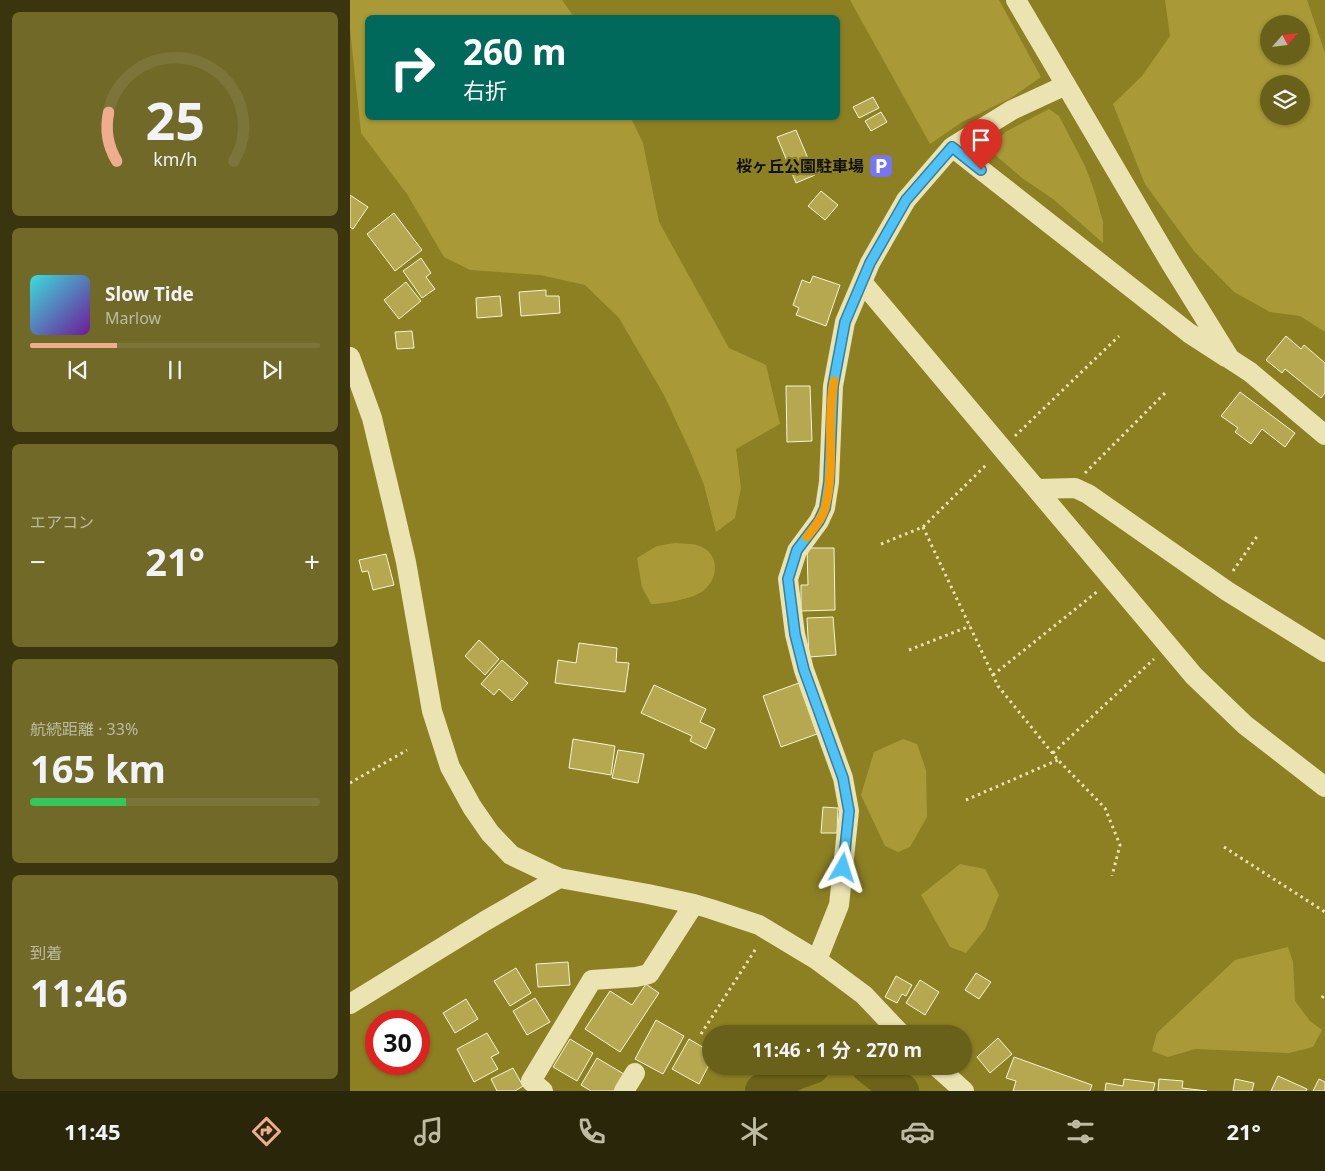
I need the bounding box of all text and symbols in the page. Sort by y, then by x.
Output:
north arrow [1260,15,1310,65]
map controls [1260,15,1310,125]
text: 260 m [463,28,566,75]
icon: right [380,35,445,100]
text: 右折 [463,75,507,105]
button: layers [1260,75,1310,125]
text: 25 [145,84,205,155]
pin [960,119,1002,170]
icon: arrive [967,126,995,154]
text: km/h [153,147,197,171]
parking icon: 桜ヶ丘公園駐車場 [868,153,894,179]
place label: 桜ヶ丘公園駐車場 [736,155,864,177]
text: Slow Tide [105,281,194,307]
text: Marlow [105,307,161,329]
icon: previous [64,356,92,384]
icon: pause [161,356,189,384]
icon: next [258,356,286,384]
text: エアコン [30,511,94,533]
text: 21° [145,535,205,587]
text: − [30,542,46,580]
text: + [304,542,320,580]
text: 航続距離 · 33% [30,718,138,740]
text: 165 km [30,742,166,794]
position arrow [816,841,868,893]
text: 到着 [30,942,62,964]
text: 11:46 [30,966,128,1018]
speed limit sign: 30 [365,1010,430,1075]
text: 11:46 · 1 分 · 270 m [752,1037,922,1063]
icon: directions [249,1114,284,1149]
icon: music [411,1114,446,1149]
icon: phone [574,1114,609,1149]
icon: climate [737,1114,772,1149]
icon: car [900,1114,935,1149]
icon: filters [1063,1114,1098,1149]
text: 11:45 [64,1116,121,1146]
text: 21° [1226,1116,1261,1146]

